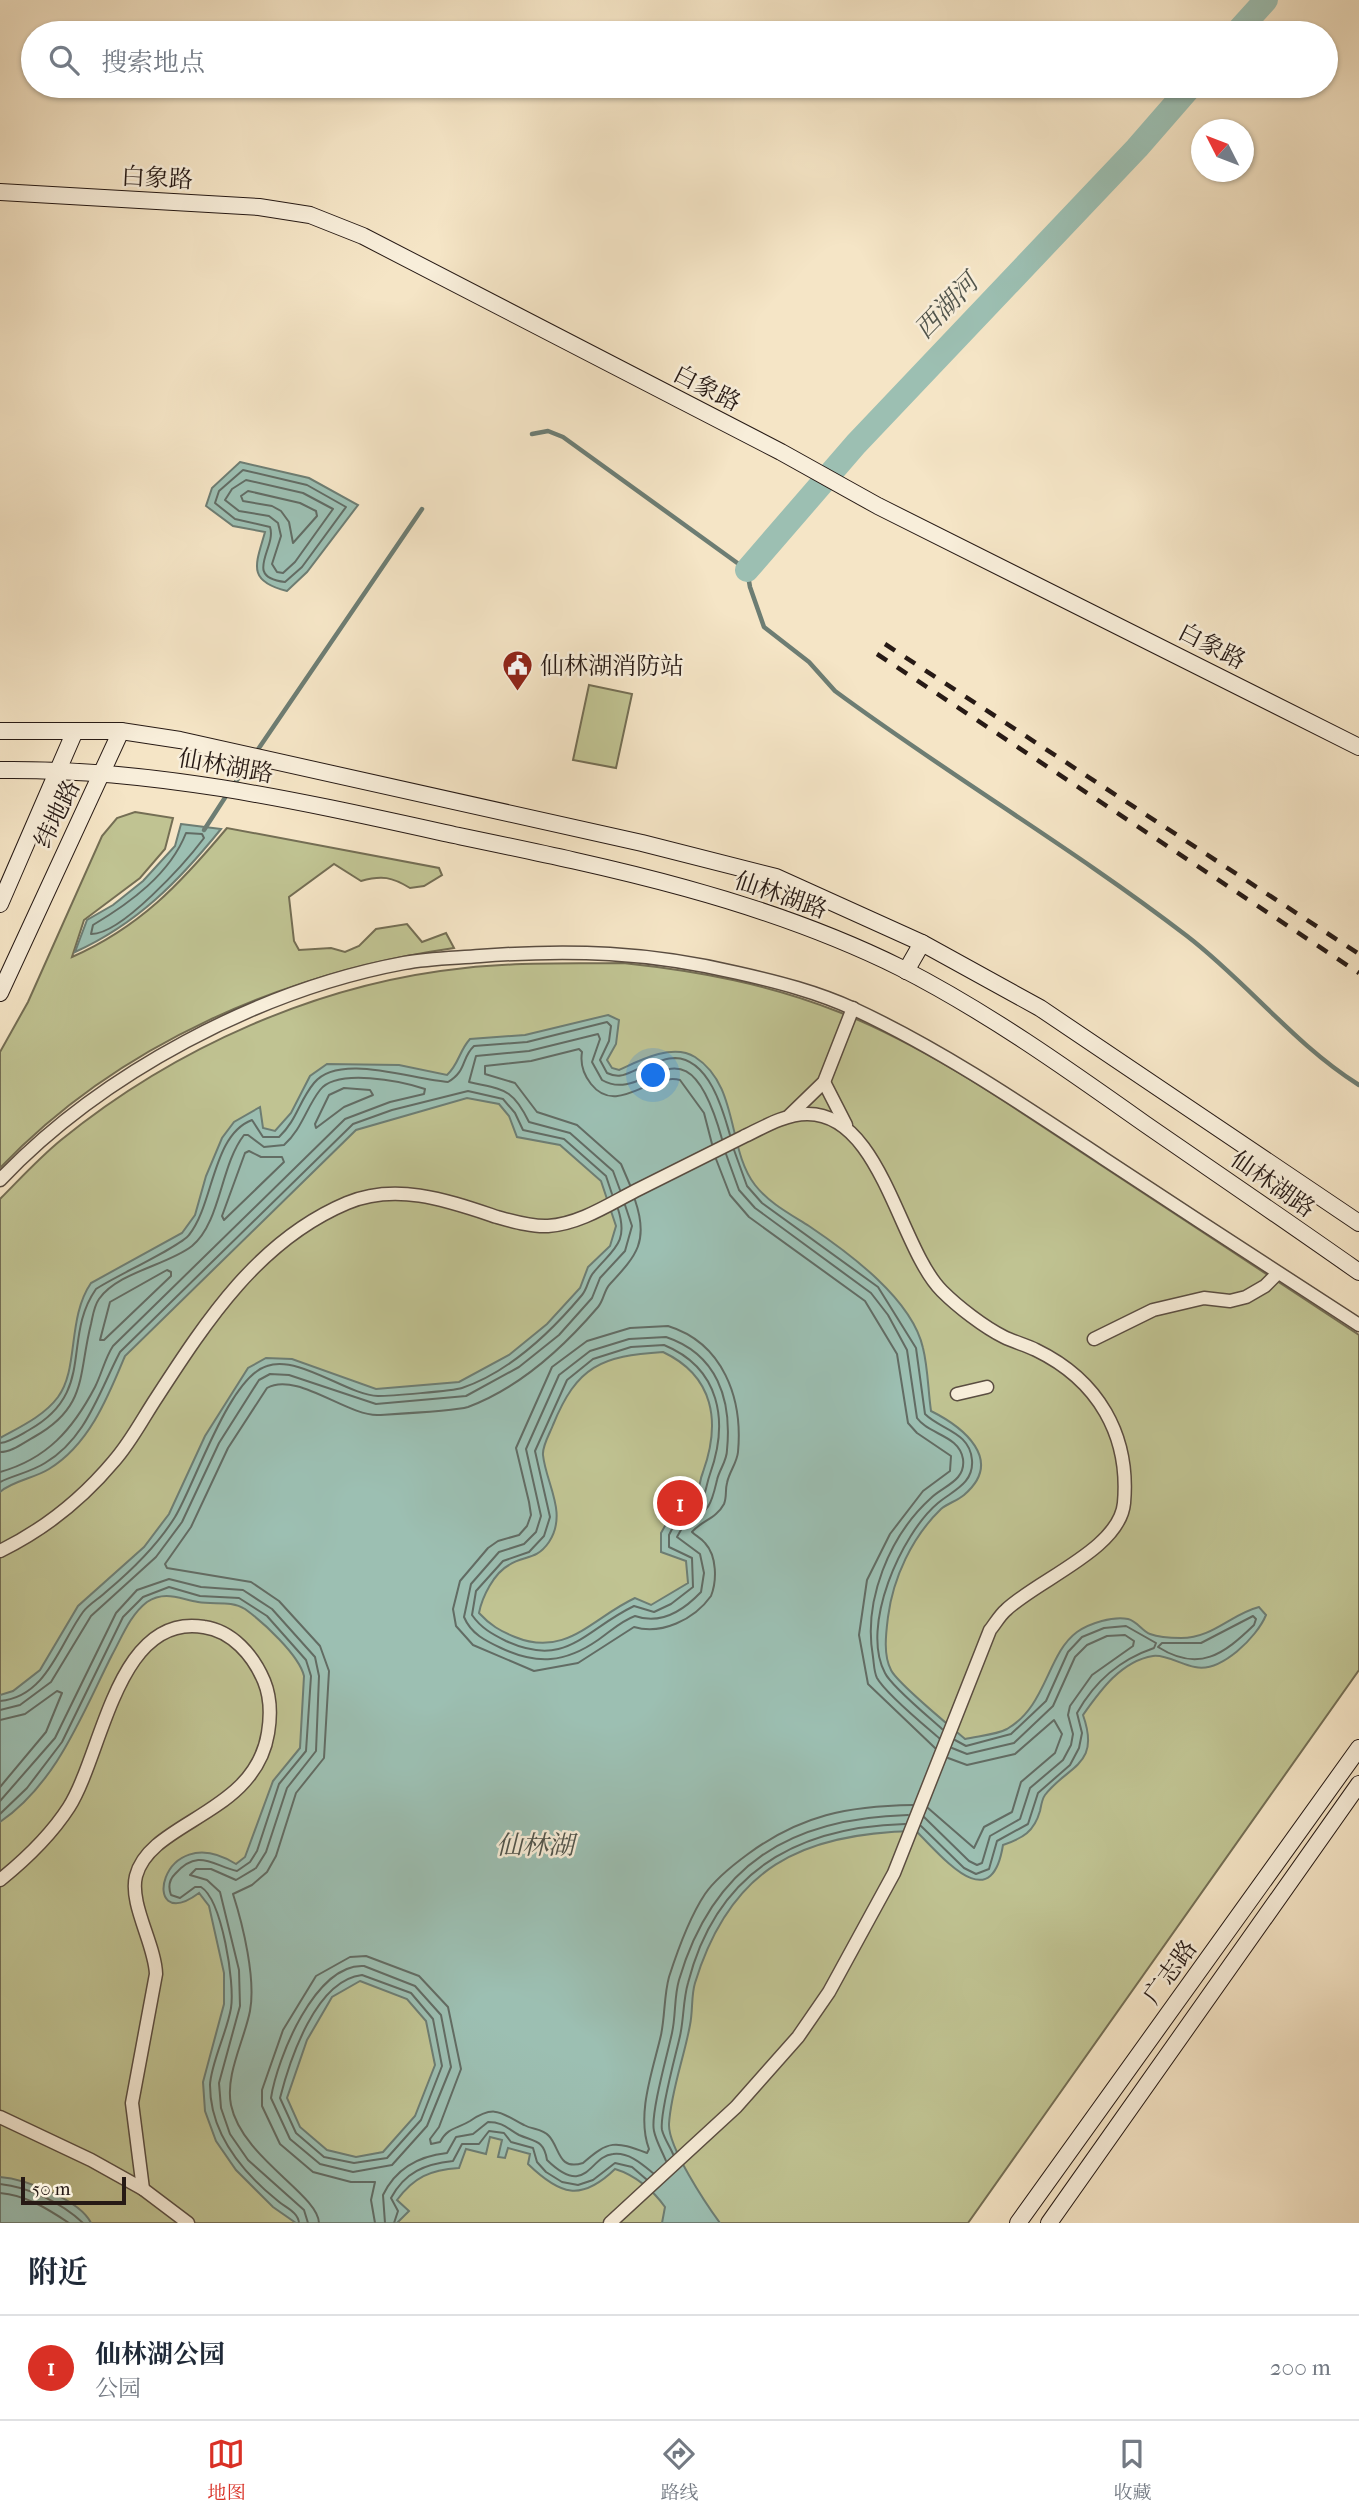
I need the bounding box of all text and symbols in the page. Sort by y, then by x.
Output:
search box [21,21,1338,98]
icon: search [45,41,83,79]
text: 搜索地点 [101,47,205,78]
north arrow [1191,119,1254,182]
street label: 白象路 [120,162,194,194]
water label: 西湖河 [908,265,987,345]
street label: 白象路 [669,359,745,417]
street label: 白象路 [1174,617,1250,675]
public building icon: 仙林湖消防站 [500,649,534,693]
place label: 仙林湖消防站 [540,652,684,680]
street label: 仙林湖路 [176,744,276,788]
street label: 纬地路 [29,776,85,852]
street label: 仙林湖路 [731,866,831,924]
your location [636,1058,670,1092]
street label: 仙林湖路 [1226,1145,1320,1223]
pin: 1 [657,1477,703,1529]
water label: 仙林湖 [496,1830,578,1861]
street label: 广志路 [1138,1935,1202,2009]
scale bar [21,2174,126,2206]
text: 50 m [32,2178,71,2200]
text: 附近 [28,2255,88,2290]
text: 仙林湖公园 [95,2339,225,2370]
text: 1 [47,2354,55,2381]
text: 200 m [1270,2354,1331,2381]
text: 公园 [95,2375,141,2402]
tab: 地图 [207,2435,246,2504]
tab: 路线 [660,2435,699,2504]
tab: 收藏 [1113,2435,1152,2504]

